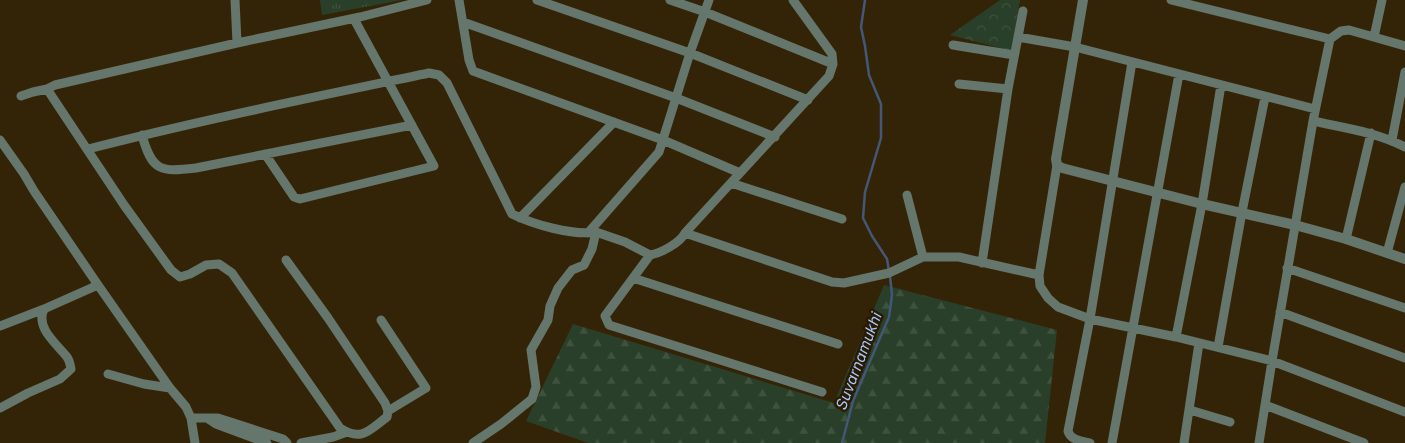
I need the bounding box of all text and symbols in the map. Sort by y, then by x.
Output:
water label: Suvarnamukhi [831,309,886,412]

